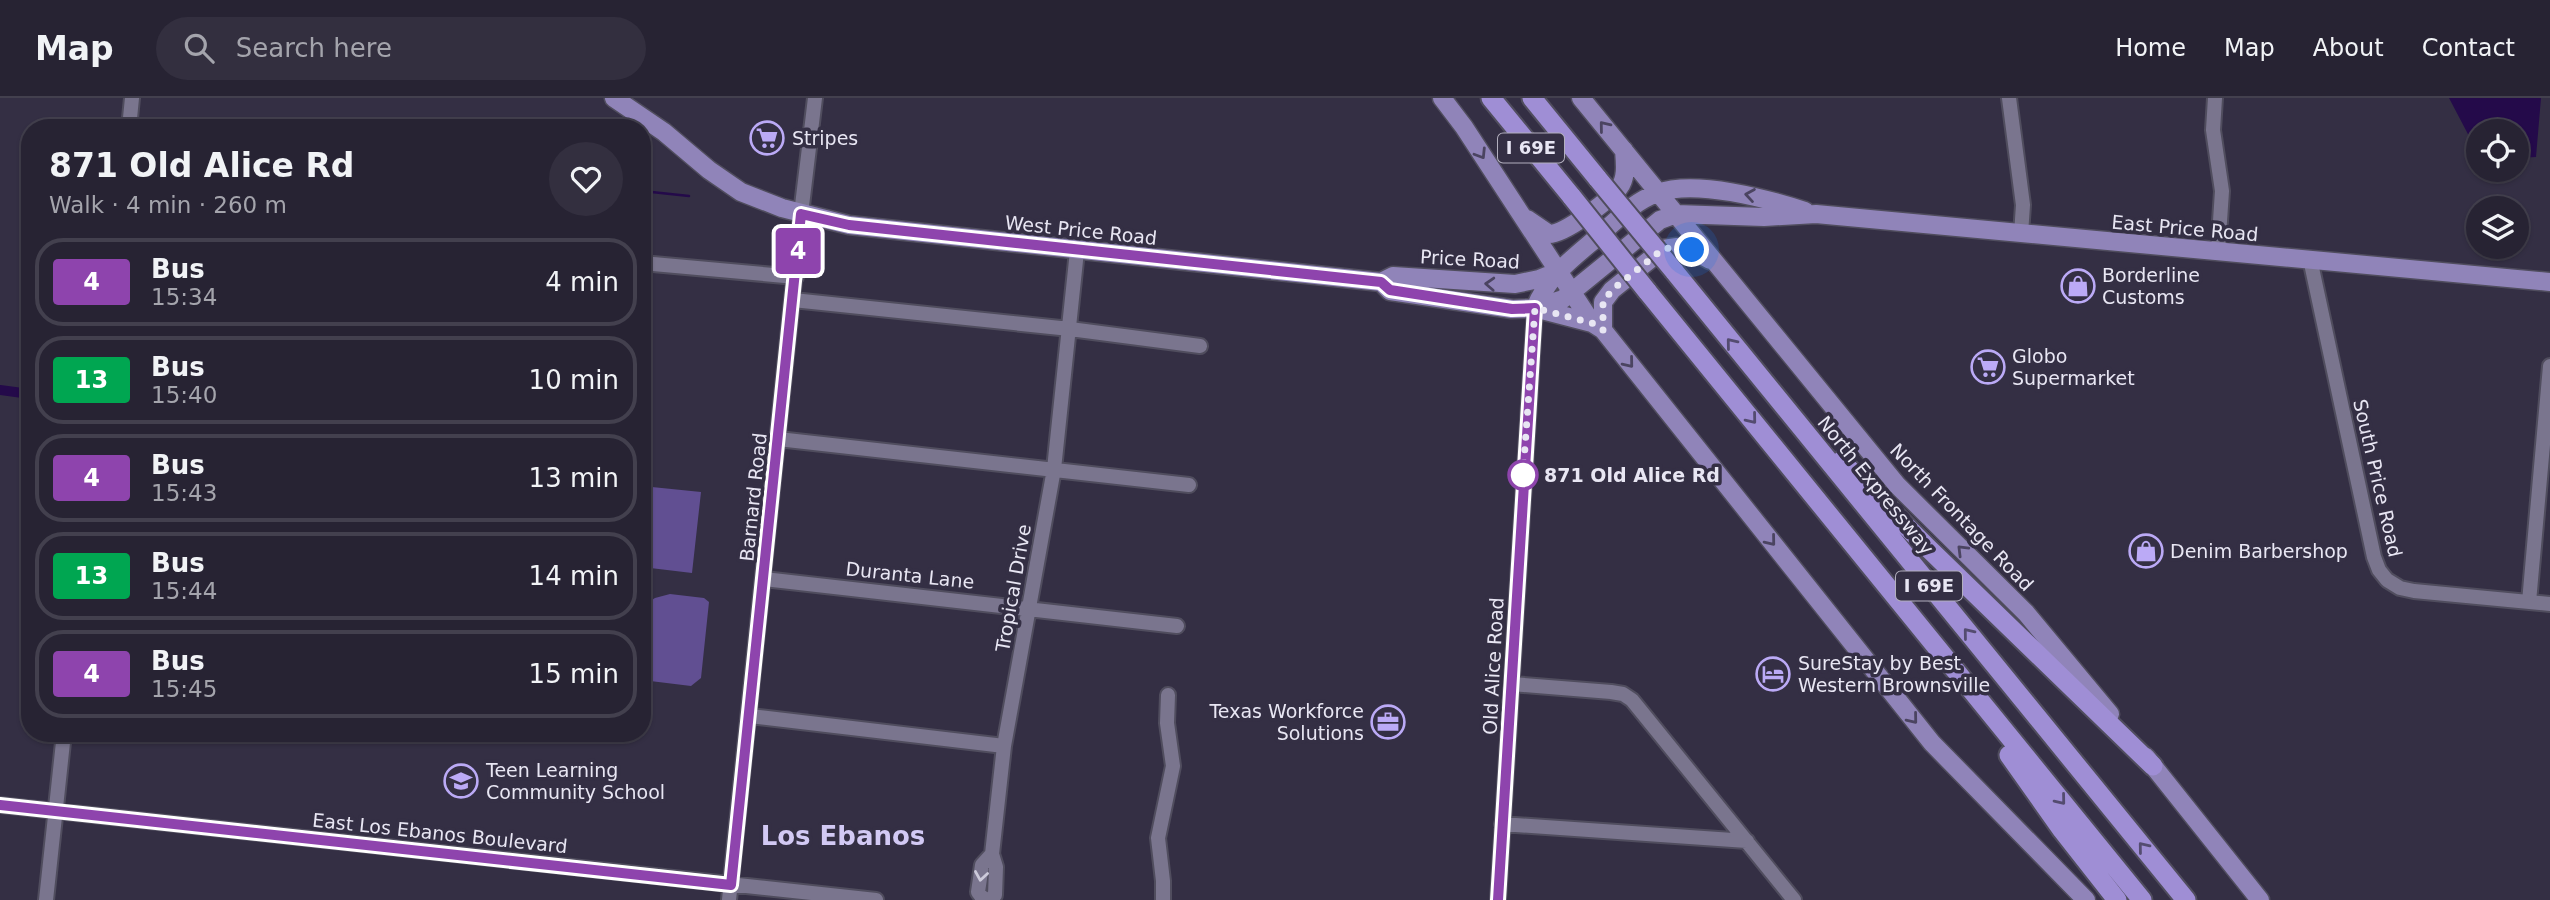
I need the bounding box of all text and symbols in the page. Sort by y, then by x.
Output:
search box [156,17,646,80]
text: Map [35,29,114,68]
icon: search [180,29,218,67]
text: Search here [236,33,392,63]
text: Home [2115,34,2186,62]
text: Map [2224,34,2275,62]
text: About [2313,34,2384,62]
text: Contact [2422,34,2515,62]
supermarket icon: Stripes [748,119,786,157]
map controls [2466,119,2529,259]
button: locate [2466,119,2529,182]
one-way arrow [1600,122,1613,134]
place label: Stripes [792,127,858,149]
road number: I 69E [1498,134,1564,162]
button: heart [549,142,623,216]
text: 871 Old Alice Rd [49,146,354,185]
one-way arrow [1472,146,1485,159]
one-way arrow [1745,188,1756,203]
text: Walk · 4 min · 260 m [49,192,287,218]
button: layers [2466,196,2529,259]
street label: West Price Road [1004,211,1158,249]
street label: East Price Road [2111,211,2259,245]
line badge: 4 [775,228,821,274]
your location [1674,232,1709,267]
text: 4 [790,237,806,265]
street label: Price Road [1419,245,1521,273]
text: Bus [151,254,205,284]
place label: Borderline Customs [2102,264,2200,308]
text: 4 min [545,267,619,297]
shop icon: Borderline Customs [2059,267,2097,305]
text: 4 [83,268,100,296]
one-way arrow [1484,276,1495,291]
text: 15:34 [151,284,217,310]
one-way arrow [1727,338,1740,350]
place label: Globo Supermarket [2012,345,2135,389]
supermarket icon: Globo Supermarket [1969,348,2007,386]
text: Bus [151,352,205,382]
one-way arrow [1620,356,1633,368]
text: 10 min [529,365,619,395]
text: 13 [75,366,108,394]
text: 15:40 [151,382,217,408]
street label: South Price Road [2349,397,2407,559]
street label: North Expressway [1813,411,1939,559]
one-way arrow [1744,412,1757,424]
street label: Barnard Road [735,432,771,562]
street label: North Frontage Road [1886,439,2038,595]
text: Bus [151,450,205,480]
marker: 871 Old Alice Rd [1508,460,1538,490]
text: 13 min [529,463,619,493]
text: 4 [83,464,100,492]
place label: 871 Old Alice Rd [1544,464,1720,486]
text: 15:43 [151,480,217,506]
street label: Tropical Drive [991,522,1035,655]
shop icon: Denim Barbershop [2127,532,2165,570]
one-way arrow [1762,533,1775,545]
place label: Denim Barbershop [2170,540,2348,562]
one-way arrow [1957,545,1970,558]
text: Bus [151,548,205,578]
street label: Duranta Lane [845,557,975,593]
text: 14 min [529,561,619,591]
text: 13 [75,562,108,590]
road number: I 69E [1896,572,1962,600]
text: 15:44 [151,578,217,604]
street label: Old Alice Road [1478,597,1508,735]
one-way arrow [1964,628,1976,641]
text: Bus [151,646,205,676]
place label: SureStay by Best Western Brownsville [1798,652,1990,696]
hotel icon: SureStay by Best Western Brownsville [1754,655,1792,693]
text: 15 min [529,659,619,689]
text: 4 [83,660,100,688]
text: 15:45 [151,676,217,702]
place label: Texas Workforce Solutions [1208,700,1364,744]
office icon: Texas Workforce Solutions [1369,703,1407,741]
one-way arrow [1904,711,1917,723]
place label: Teen Learning Community School [485,759,665,803]
school or university icon: Teen Learning Community School [442,762,480,800]
one-way arrow [2053,792,2065,805]
street label: East Los Ebanos Boulevard [311,809,569,857]
district label: Los Ebanos [761,821,925,851]
one-way arrow [2139,843,2151,856]
one-way arrow [974,870,989,882]

